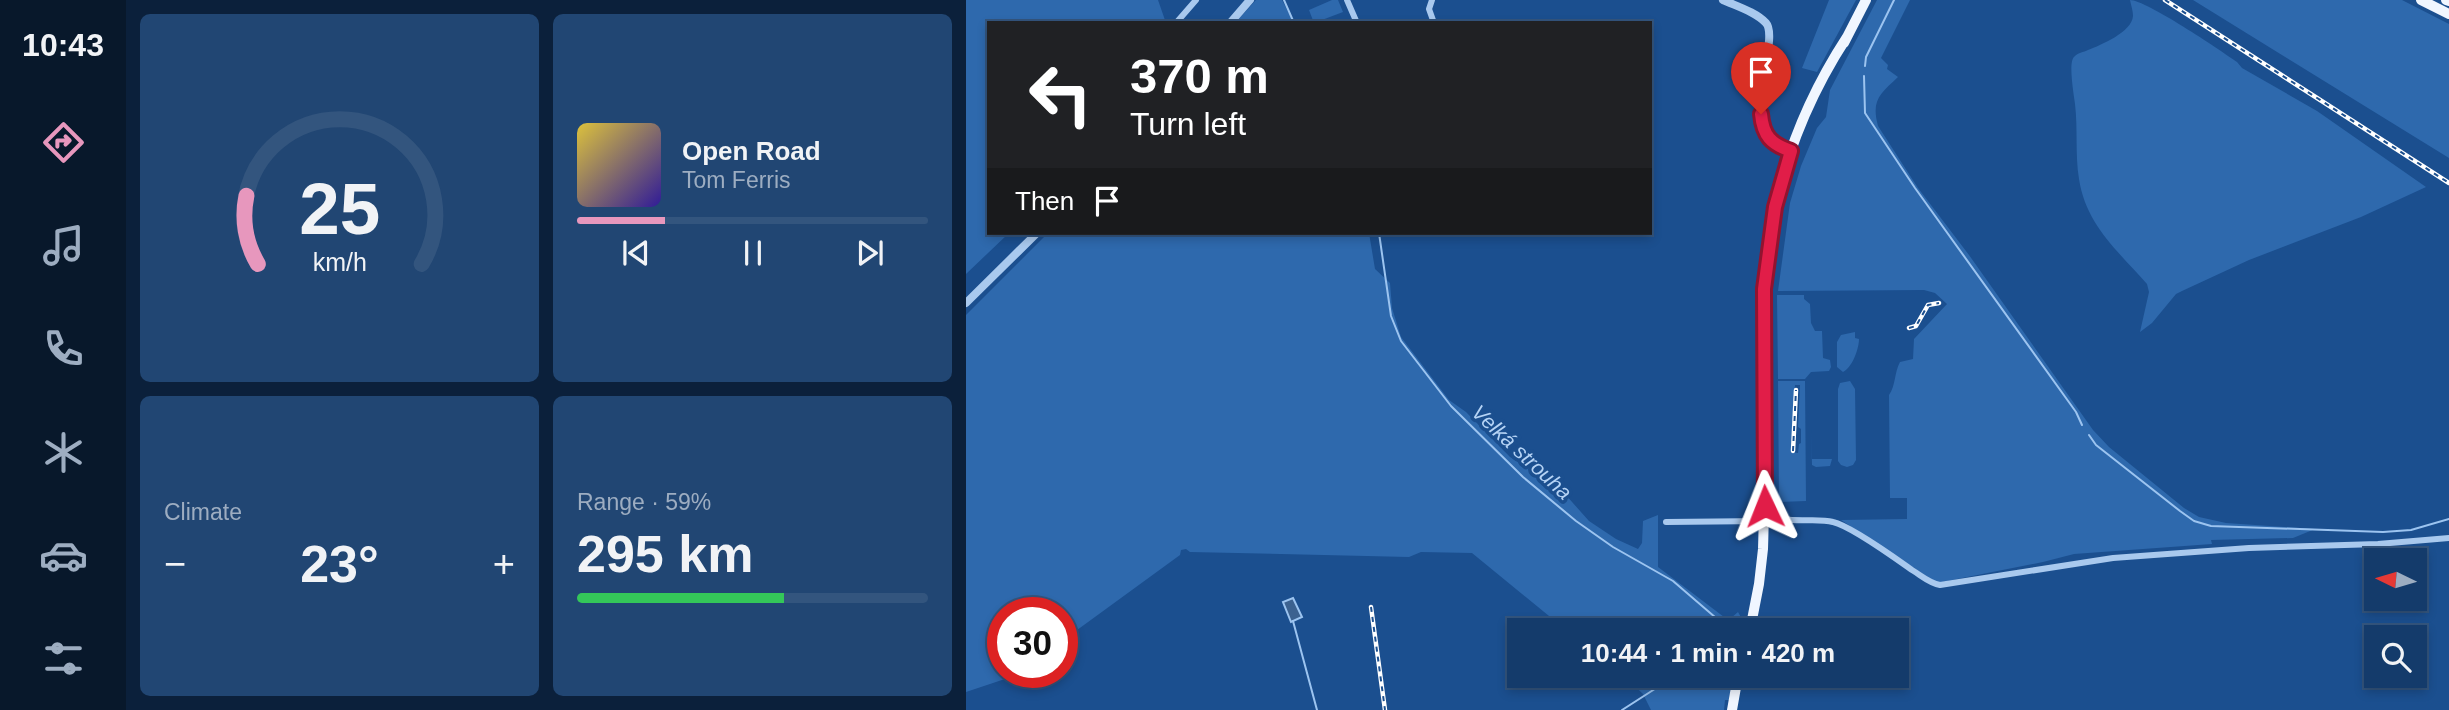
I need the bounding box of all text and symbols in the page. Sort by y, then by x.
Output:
text: 10:43 [22,27,104,63]
pin [1731,42,1791,114]
icon: left [1015,49,1106,140]
text: 370 m [1130,49,1269,103]
icon: arrive [1742,53,1780,91]
text: Turn left [1130,106,1246,142]
icon: directions [39,118,88,167]
text: Open Road [682,136,821,166]
text: Tom Ferris [682,167,791,193]
text: 25 [299,168,380,249]
icon: arrive [1088,182,1126,220]
text: Then [1015,186,1074,216]
icon: music [39,221,88,270]
icon: previous [617,234,655,272]
icon: pause [734,234,772,272]
icon: next [851,234,889,272]
text: km/h [312,248,367,276]
icon: phone [39,324,88,373]
water label: Velká strouha [1467,400,1577,504]
icon: climate [39,428,88,477]
position arrow [1728,469,1802,543]
text: Range · 59% [577,489,711,515]
text: Climate [164,499,242,525]
text: 295 km [577,525,753,583]
icon: car [39,531,88,580]
text: 23° [300,535,379,593]
text: − [164,543,186,585]
text: + [493,543,515,585]
north arrow [2364,548,2427,611]
map controls [2364,548,2427,688]
speed limit sign: 30 [987,597,1078,688]
button: search [2364,625,2427,688]
icon: filters [39,634,88,683]
text: 10:44 · 1 min · 420 m [1581,638,1835,668]

